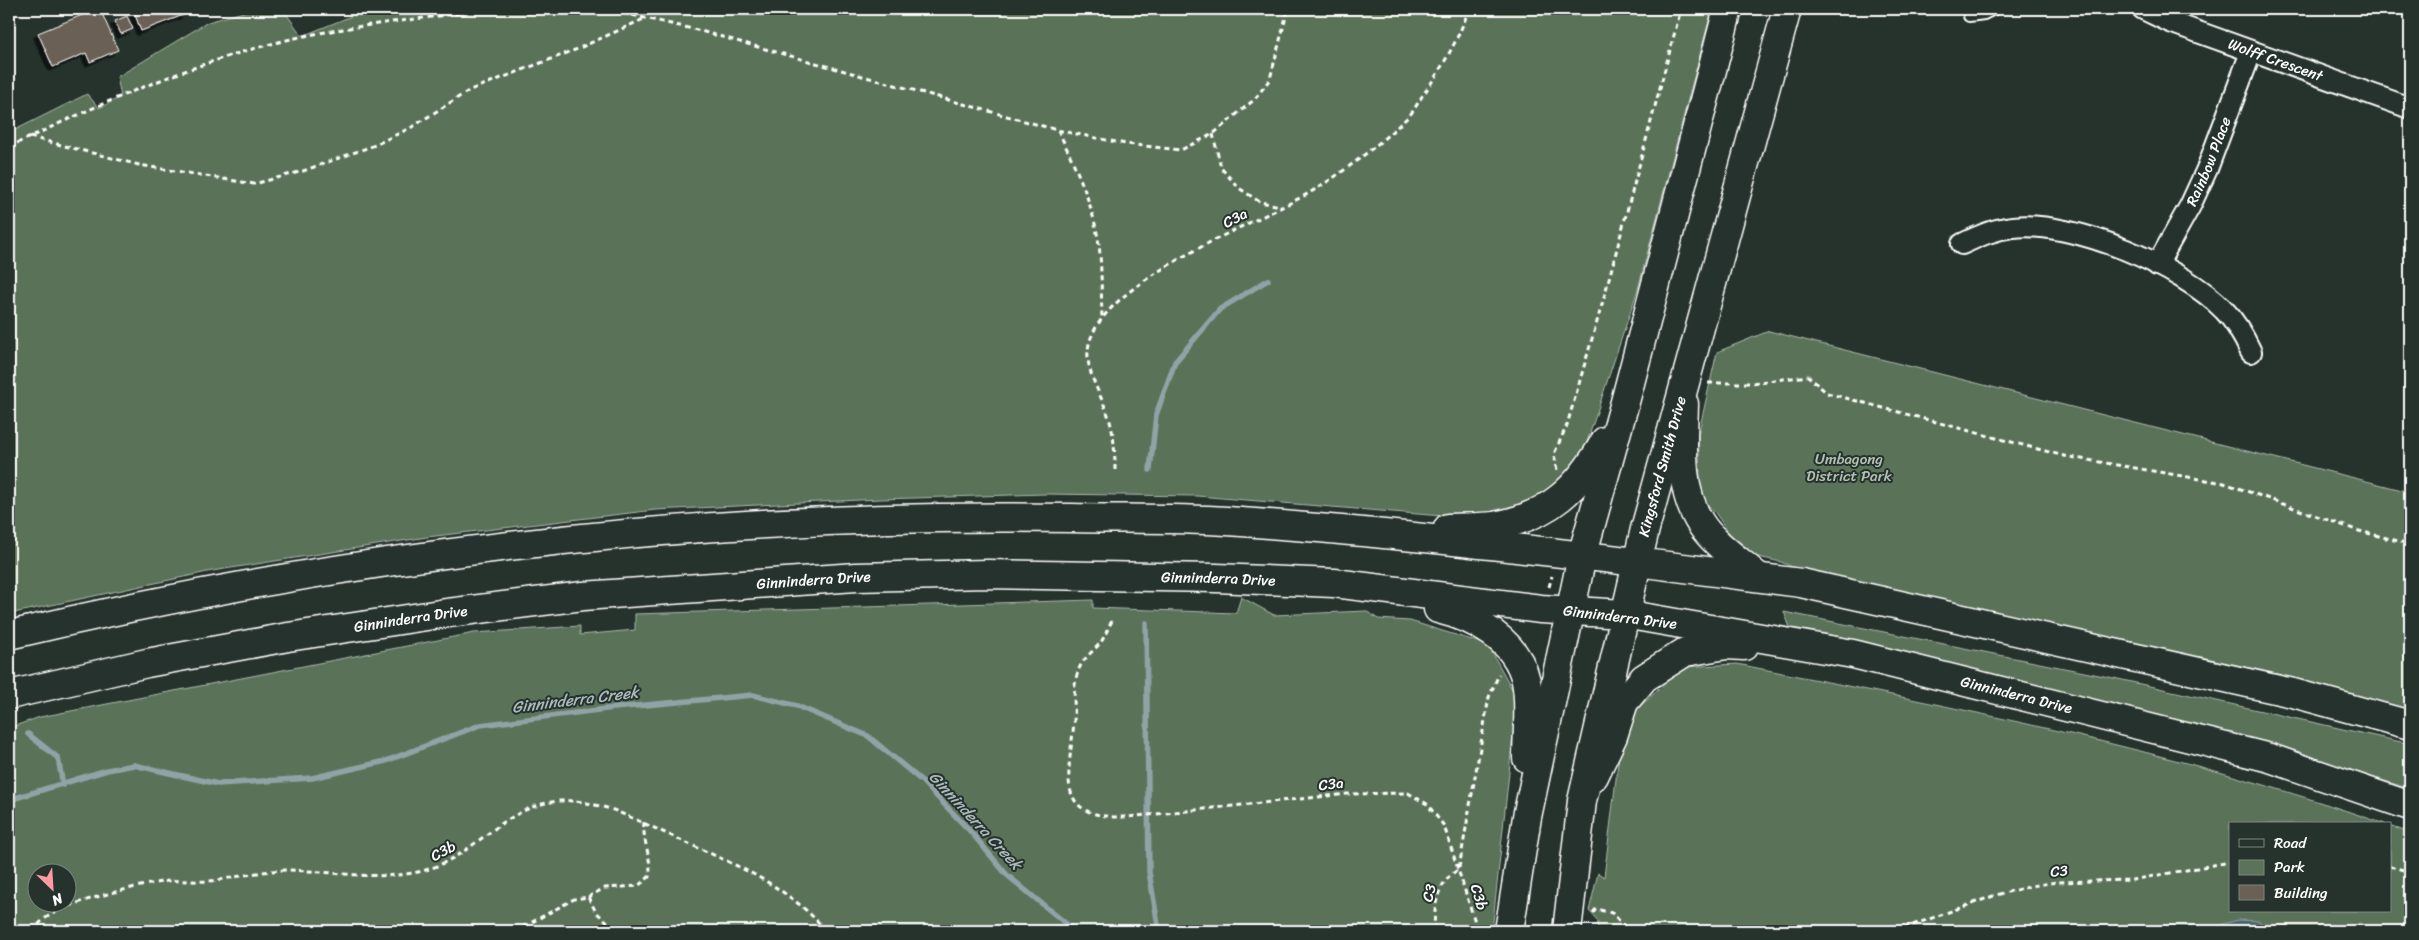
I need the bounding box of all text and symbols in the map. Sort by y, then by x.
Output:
street label: Wolff Crescent [2224,31,2327,89]
street label: Rainbow Place [2179,113,2239,210]
street label: C3a [1218,201,1253,235]
street label: Kingsford Smith Drive [1631,393,1694,539]
park label: Umbagong District Park [1806,446,1893,489]
street label: Ginninderra Drive [756,564,871,597]
street label: Ginninderra Drive [1161,564,1276,594]
street label: Ginninderra Drive [1562,597,1678,637]
street label: Ginninderra Drive [352,598,469,640]
street label: Ginninderra Drive [1958,668,2075,721]
water label: Ginninderra Creek [510,677,642,722]
water label: Ginninderra Creek [922,764,1031,879]
street label: C3a [1317,770,1345,798]
legend [2229,822,2392,912]
text: Road [2274,830,2307,856]
street label: C3b [425,833,461,869]
text: Park [2274,854,2305,880]
street label: C3 [2049,857,2069,885]
north arrow [28,862,78,912]
text: Building [2274,880,2328,906]
street label: C3 [1414,881,1444,905]
street label: C3b [1463,881,1495,913]
text: N [47,886,68,913]

